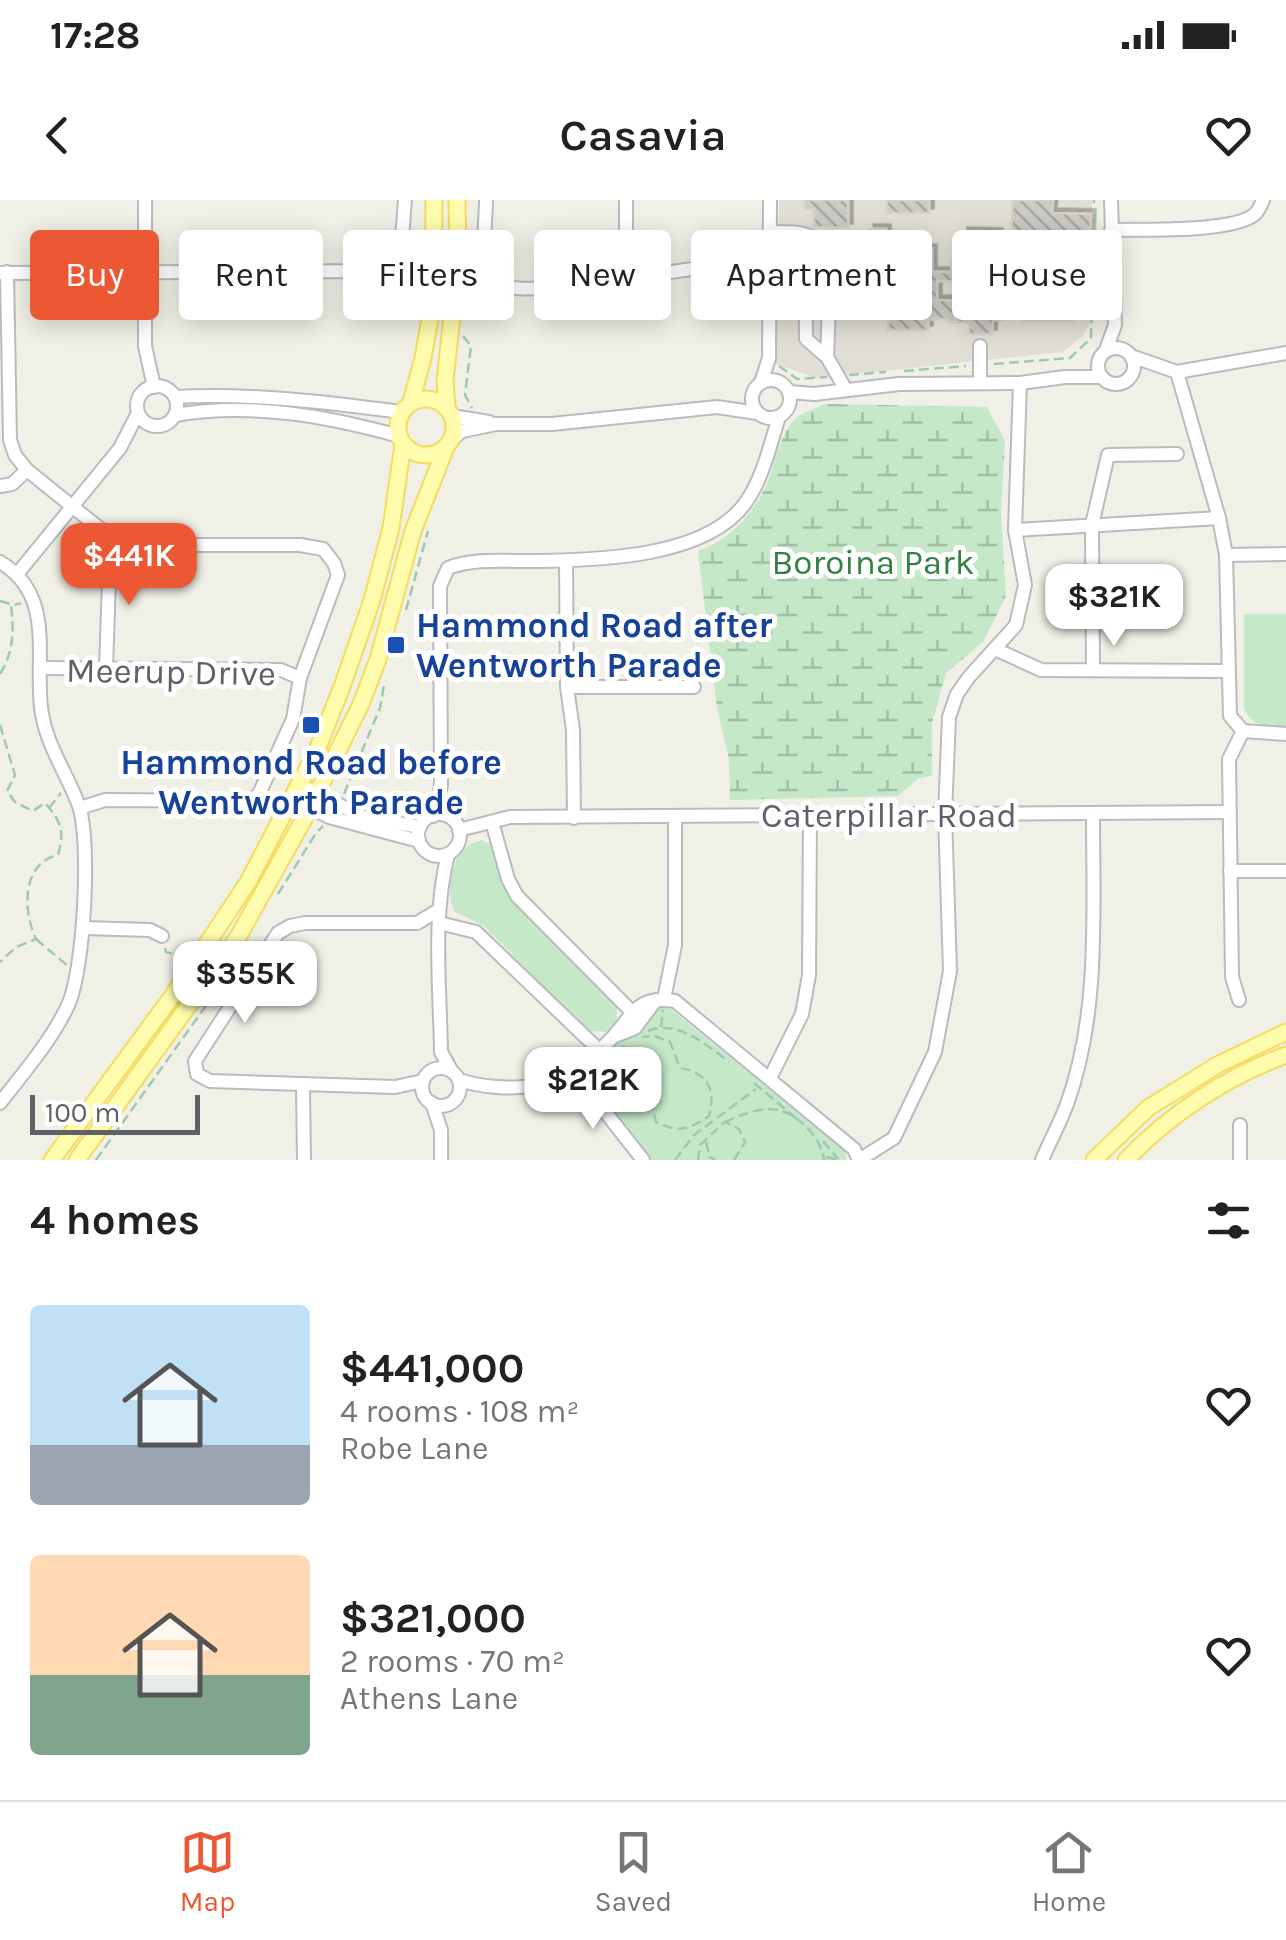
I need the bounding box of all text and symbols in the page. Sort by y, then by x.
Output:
text: 17:28 [50,13,140,58]
icon: back [30,108,85,163]
icon: heart [1201,108,1256,163]
text: Casavia [559,109,727,161]
chip: Buy [30,230,159,320]
chip: Rent [179,230,323,320]
chip: Filters [343,230,514,320]
chip: New [534,230,671,320]
chip: Apartment [691,230,932,320]
chip: House [952,230,1122,320]
pin: $441K [59,523,199,608]
text: $441K [83,537,175,574]
park label: Boroina Park [772,542,974,583]
pin: $321K [1044,564,1184,649]
text: $321K [1067,578,1161,615]
place label: Hammond Road after Wentworth Parade [416,605,772,686]
marker: Hammond Road after Wentworth Parade [385,634,407,656]
street label: Meerup Drive [66,650,276,694]
marker: Hammond Road before Wentworth Parade [300,714,322,736]
place label: Hammond Road before Wentworth Parade [120,742,502,823]
street label: Caterpillar Road [761,795,1017,836]
pin: $355K [175,941,315,1026]
text: $355K [195,955,295,992]
pin: $212K [523,1047,663,1132]
text: $212K [546,1061,640,1098]
scale bar [30,1090,200,1134]
text: 100 m [45,1096,120,1129]
icon: filters [1201,1193,1256,1248]
text: 4 homes [30,1195,200,1245]
text: $441,000 [340,1343,524,1393]
icon: home [110,1345,230,1465]
icon: heart [1201,1378,1256,1433]
text: 4 rooms · 108 m² [340,1393,579,1430]
text: Robe Lane [340,1430,488,1467]
text: $321,000 [340,1593,526,1643]
icon: home [110,1595,230,1715]
icon: heart [1201,1628,1256,1683]
text: 2 rooms · 70 m² [340,1643,565,1680]
text: Athens Lane [340,1680,518,1717]
tab: Map [180,1825,235,1918]
tab: Saved [595,1825,672,1918]
tab: Home [1032,1825,1106,1918]

